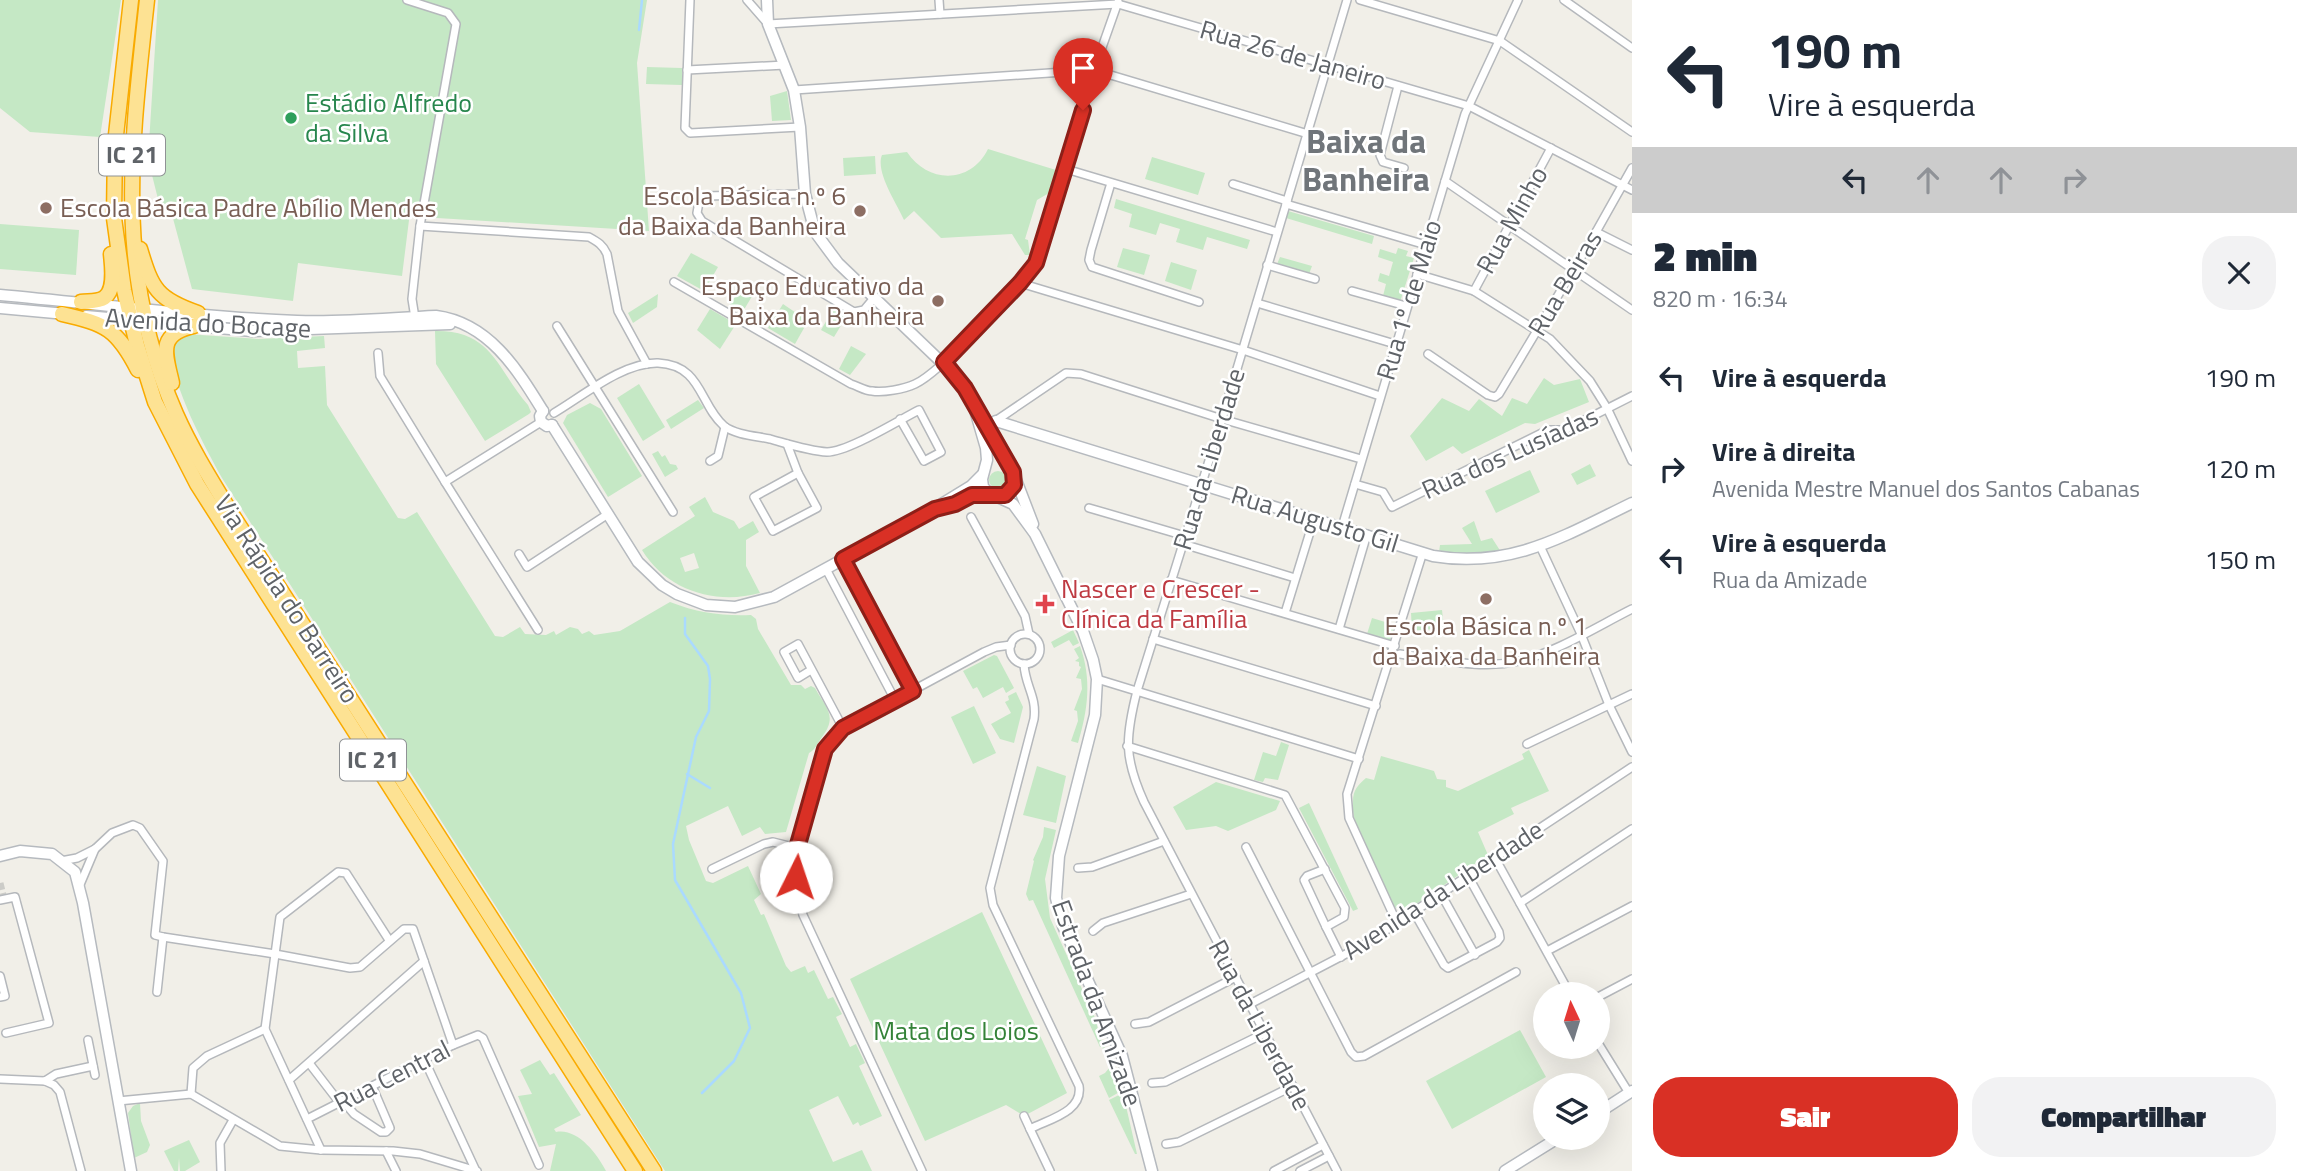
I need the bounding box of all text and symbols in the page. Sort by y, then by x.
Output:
street label: Rua 26 de Janeiro [1196,9,1391,100]
text: 190 m [1768,12,1902,87]
icon: left [1653,28,1744,119]
pin [1053,38,1113,110]
icon: arrive [1064,49,1102,87]
text: Vire à esquerda [1768,80,1975,128]
place label: Estádio Alfredo da Silva [305,83,472,152]
marker: Estádio Alfredo da Silva [283,110,299,126]
district label: Baixa da Banheira [1302,116,1430,204]
road number: IC 21 [99,134,165,176]
street label: Rua Minho [1466,159,1557,281]
icon: left [1836,161,1874,199]
icon: ahead [1909,161,1947,199]
icon: ahead [1982,161,2020,199]
icon: right [2055,161,2093,199]
place label: Escola Básica n.º 6 da Baixa da Banheira [618,176,846,245]
place label: Escola Básica Padre Abílio Mendes [60,188,437,227]
marker: Escola Básica Padre Abílio Mendes [38,200,54,216]
marker: Escola Básica n.º 6 da Baixa da Banheira [852,203,868,219]
street label: Rua 1º de Maio [1366,215,1451,385]
street label: Rua Beiras [1518,222,1612,343]
text: 2 min [1653,223,1757,287]
button: close [2202,236,2276,310]
place label: Espaço Educativo da Baixa da Banheira [701,266,924,335]
text: 820 m · 16:34 [1653,281,1788,316]
marker: Espaço Educativo da Baixa da Banheira [930,293,946,309]
street label: Avenida do Bocage [104,298,312,347]
text: Vire à esquerda [1712,358,1887,397]
text: 190 m [2205,358,2276,397]
icon: left [1653,359,1691,397]
street label: Rua da Liberdade [1162,363,1255,555]
street label: Rua dos Lusíadas [1415,396,1604,509]
text: Vire à direita [1712,432,1855,471]
text: 120 m [2205,449,2276,488]
icon: right [1653,450,1691,488]
text: Avenida Mestre Manuel dos Santos Cabanas [1712,471,2140,506]
street label: Rua Augusto Gil [1227,475,1404,563]
street label: Via Rápida do Barreiro [205,487,370,711]
text: Vire à esquerda [1712,523,1887,562]
text: 150 m [2205,540,2276,579]
icon: left [1653,541,1691,579]
text: Rua da Amizade [1712,562,1867,597]
place label: Nascer e Crescer - Clínica da Família [1061,569,1260,638]
marker: Escola Básica n.º 1 da Baixa da Banheira [1478,591,1494,607]
marker: Nascer e Crescer - Clínica da Família [1035,594,1055,614]
place label: Escola Básica n.º 1 da Baixa da Banheira [1372,606,1600,675]
road number: IC 21 [340,740,406,780]
street label: Avenida da Liberdade [1335,810,1551,969]
position arrow [759,840,833,914]
street label: Estrada da Amizade [1042,894,1153,1112]
street label: Rua da Liberdade [1199,932,1322,1117]
north arrow [1533,982,1610,1059]
map controls [1533,982,1610,1150]
park label: Mata dos Loios [873,1011,1039,1050]
street label: Rua Central [327,1029,457,1122]
button: layers [1533,1073,1610,1150]
button: Sair [1653,1077,1958,1157]
button: Compartilhar [1972,1077,2276,1157]

